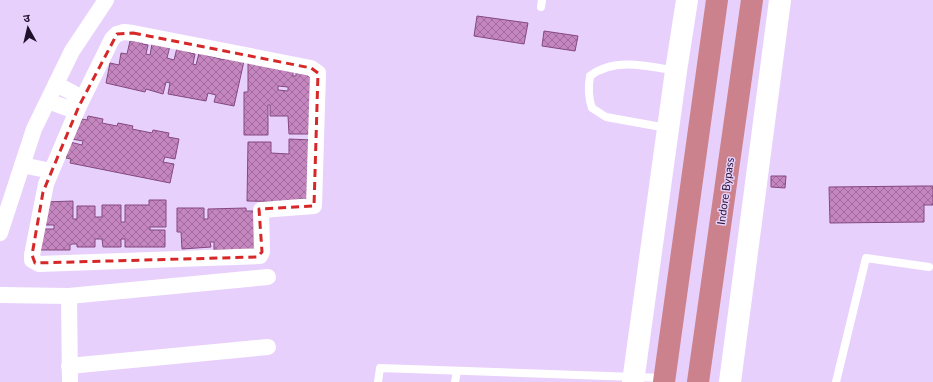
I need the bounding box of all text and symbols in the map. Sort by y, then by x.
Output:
north arrow [8,8,48,48]
text: उ [22,11,31,24]
street label: Indore Bypass [714,156,736,225]

